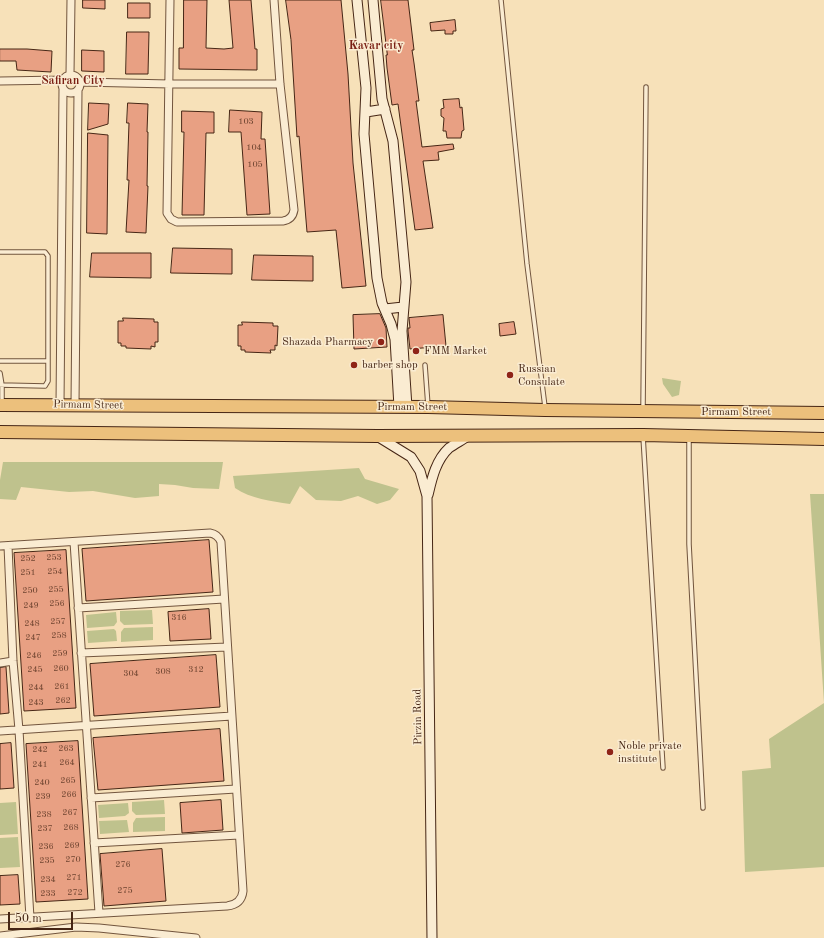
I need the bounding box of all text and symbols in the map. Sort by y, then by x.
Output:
district label: Kavar city [348,39,404,53]
district label: Safiran City [41,74,105,88]
house number: 103 [238,117,254,127]
house number: 104 [246,143,262,153]
house number: 105 [247,160,263,170]
place label: Shazada Pharmacy [282,335,373,349]
marker: Shazada Pharmacy [376,337,386,347]
place label: FMM Market [424,344,487,358]
marker: FMM Market [411,346,421,356]
place label: barber shop [362,358,418,372]
marker: barber shop [349,360,359,370]
place label: Russian Consulate [518,362,565,388]
marker: Russian Consulate [505,370,515,380]
street label: Pirmam Street [53,398,123,412]
street label: Pirmam Street [377,400,447,414]
street label: Pirmam Street [701,405,771,419]
house number: 253 [46,553,62,563]
house number: 252 [20,554,36,564]
house number: 254 [47,567,63,577]
house number: 251 [20,568,36,578]
house number: 255 [48,585,64,595]
house number: 250 [22,586,38,596]
house number: 256 [49,599,65,609]
house number: 249 [23,601,39,611]
house number: 316 [171,613,187,623]
house number: 257 [50,617,66,627]
house number: 248 [24,619,40,629]
house number: 258 [51,631,67,641]
house number: 247 [25,633,41,643]
house number: 259 [52,649,68,659]
house number: 246 [26,651,42,661]
house number: 260 [53,664,69,674]
house number: 245 [27,665,43,675]
house number: 312 [188,665,204,675]
house number: 308 [155,667,171,677]
house number: 304 [123,669,139,679]
house number: 261 [54,682,70,692]
house number: 244 [28,683,44,693]
street label: Pirzin Road [411,689,425,745]
house number: 262 [55,696,71,706]
house number: 243 [28,698,44,708]
place label: Noble private institute [618,739,682,765]
house number: 263 [58,744,74,754]
house number: 242 [32,745,48,755]
marker: Noble private institute [605,747,615,757]
house number: 264 [59,758,75,768]
house number: 241 [32,760,48,770]
house number: 265 [60,776,76,786]
house number: 240 [34,778,50,788]
house number: 266 [61,790,77,800]
house number: 239 [35,792,51,802]
house number: 267 [62,808,78,818]
house number: 238 [36,810,52,820]
house number: 268 [63,823,79,833]
house number: 237 [37,824,53,834]
house number: 269 [64,841,80,851]
house number: 236 [38,842,54,852]
house number: 270 [65,855,81,865]
house number: 235 [39,856,55,866]
house number: 276 [115,860,131,870]
house number: 271 [66,873,82,883]
house number: 234 [40,875,56,885]
house number: 275 [117,886,133,896]
house number: 272 [67,888,83,898]
house number: 233 [40,889,56,899]
scale bar [10,904,75,930]
text: 50 m [15,913,42,925]

